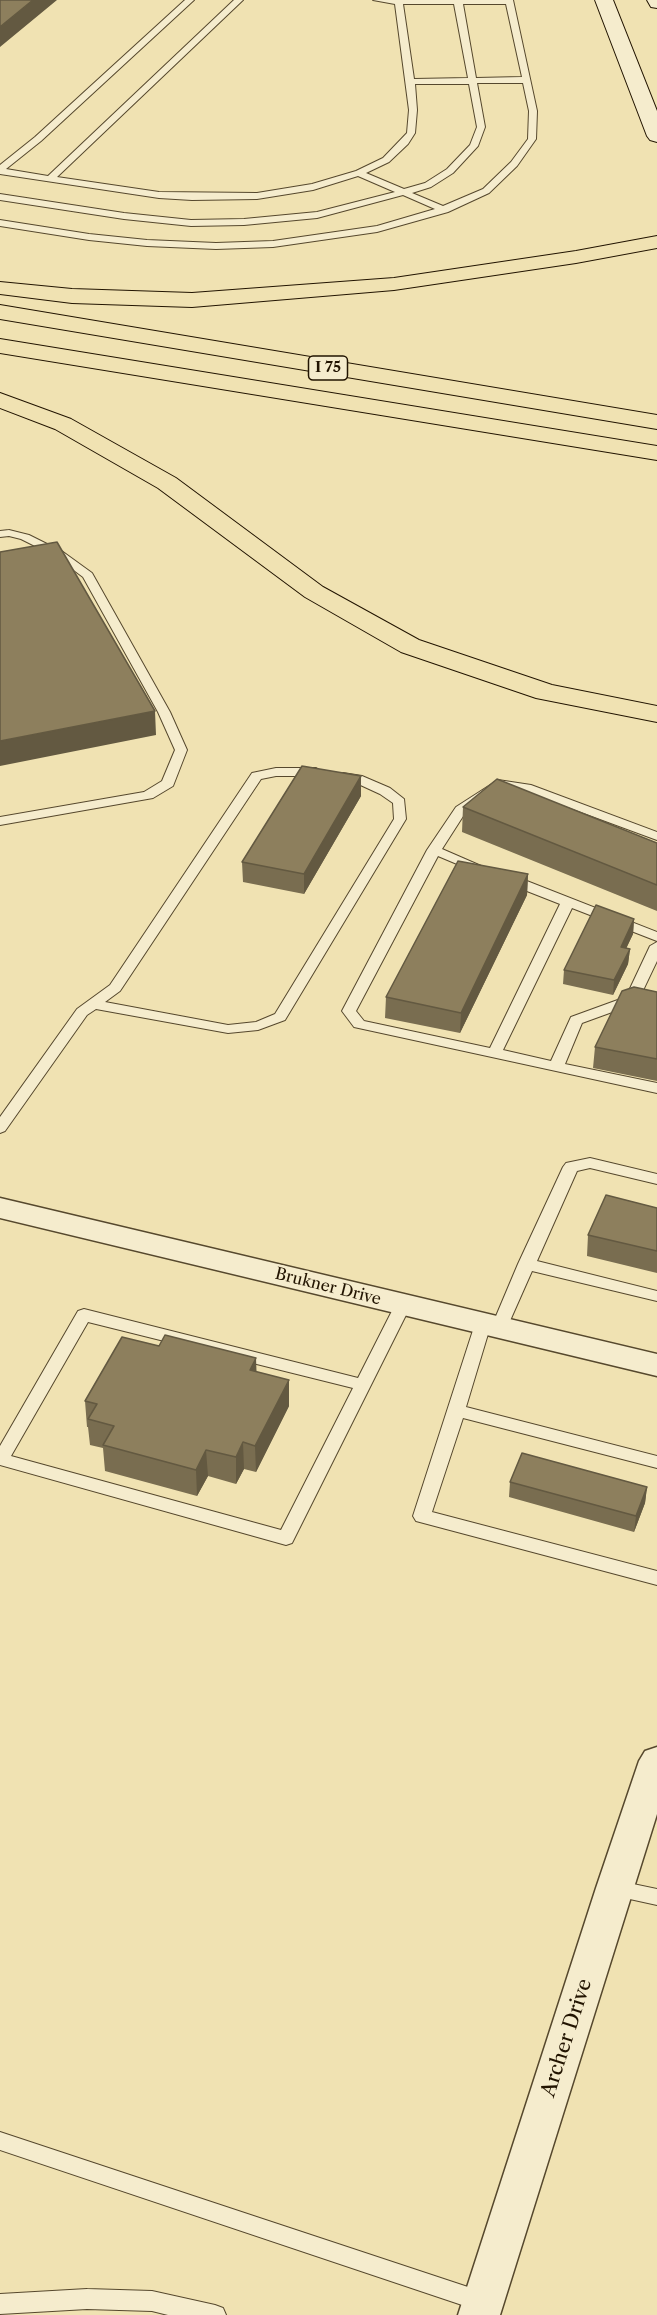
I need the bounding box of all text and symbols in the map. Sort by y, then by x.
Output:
road number: I 75 [308,356,348,380]
street label: Brukner Drive [273,1265,383,1309]
street label: Archer Drive [537,1976,597,2100]

